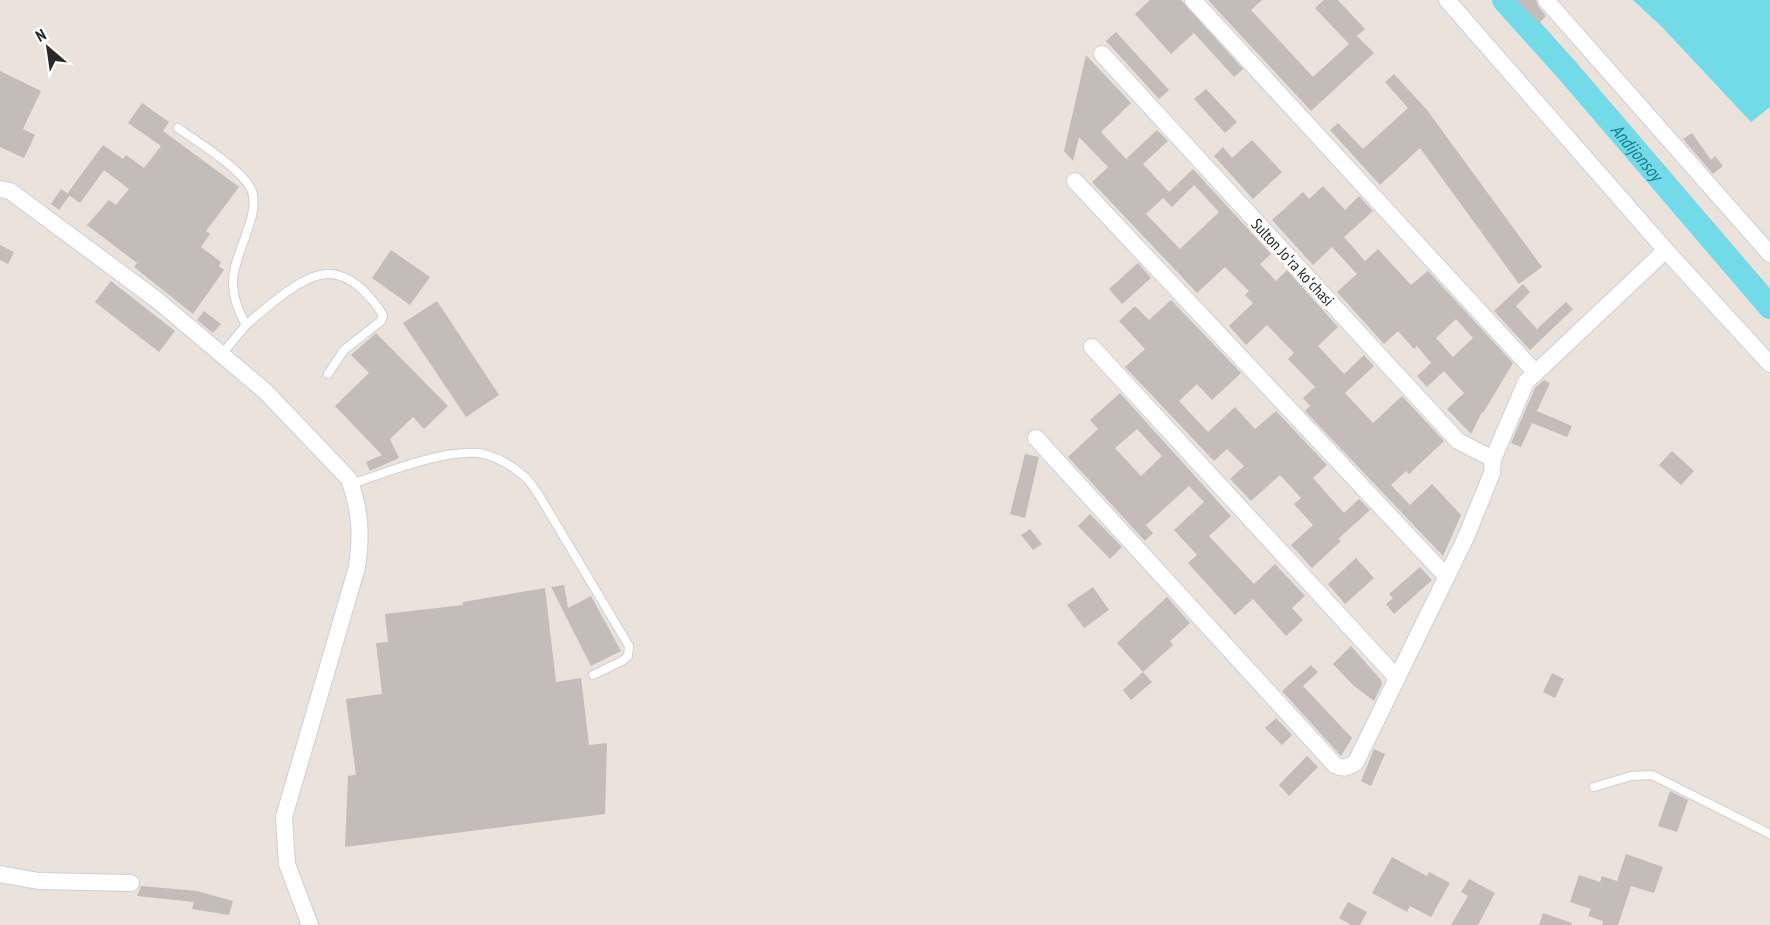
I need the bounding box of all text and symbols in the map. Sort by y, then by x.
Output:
north arrow [18,18,78,78]
text: N [32,24,49,46]
water label: Andijonsoy [1606,119,1669,187]
street label: Sulton Joʻra koʻchasi [1247,214,1339,310]

